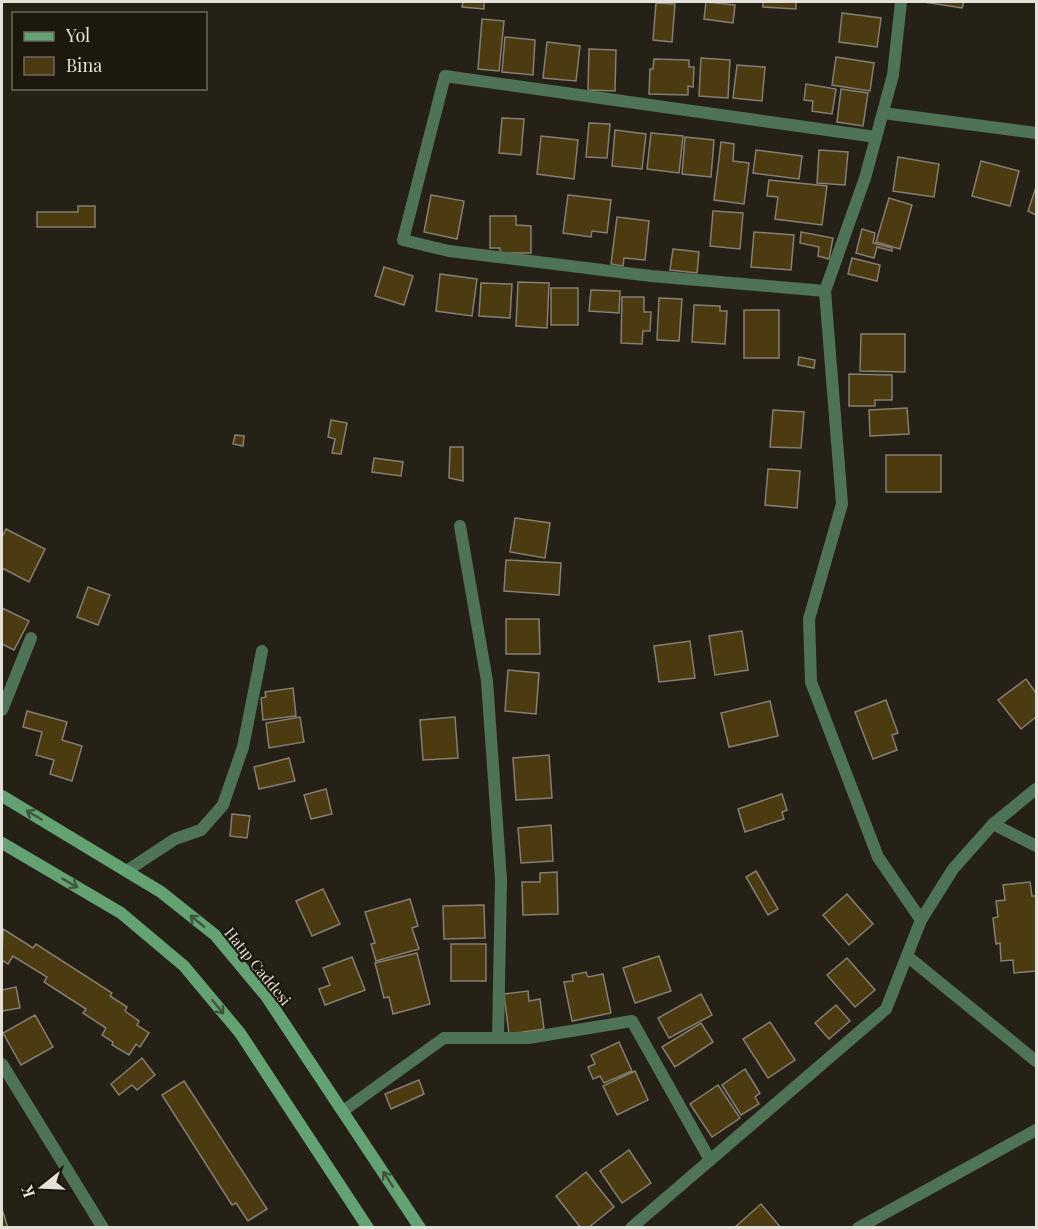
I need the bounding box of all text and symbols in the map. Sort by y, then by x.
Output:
legend [12,12,207,90]
text: Yol [65,23,90,47]
text: Bina [66,53,102,77]
one-way arrow [26,809,43,821]
one-way arrow [61,878,78,890]
one-way arrow [190,915,206,928]
street label: Hatıp Caddesi [220,923,296,1010]
one-way arrow [212,999,225,1015]
north arrow [12,1157,72,1217]
one-way arrow [381,1170,394,1187]
text: K [15,1183,39,1200]

